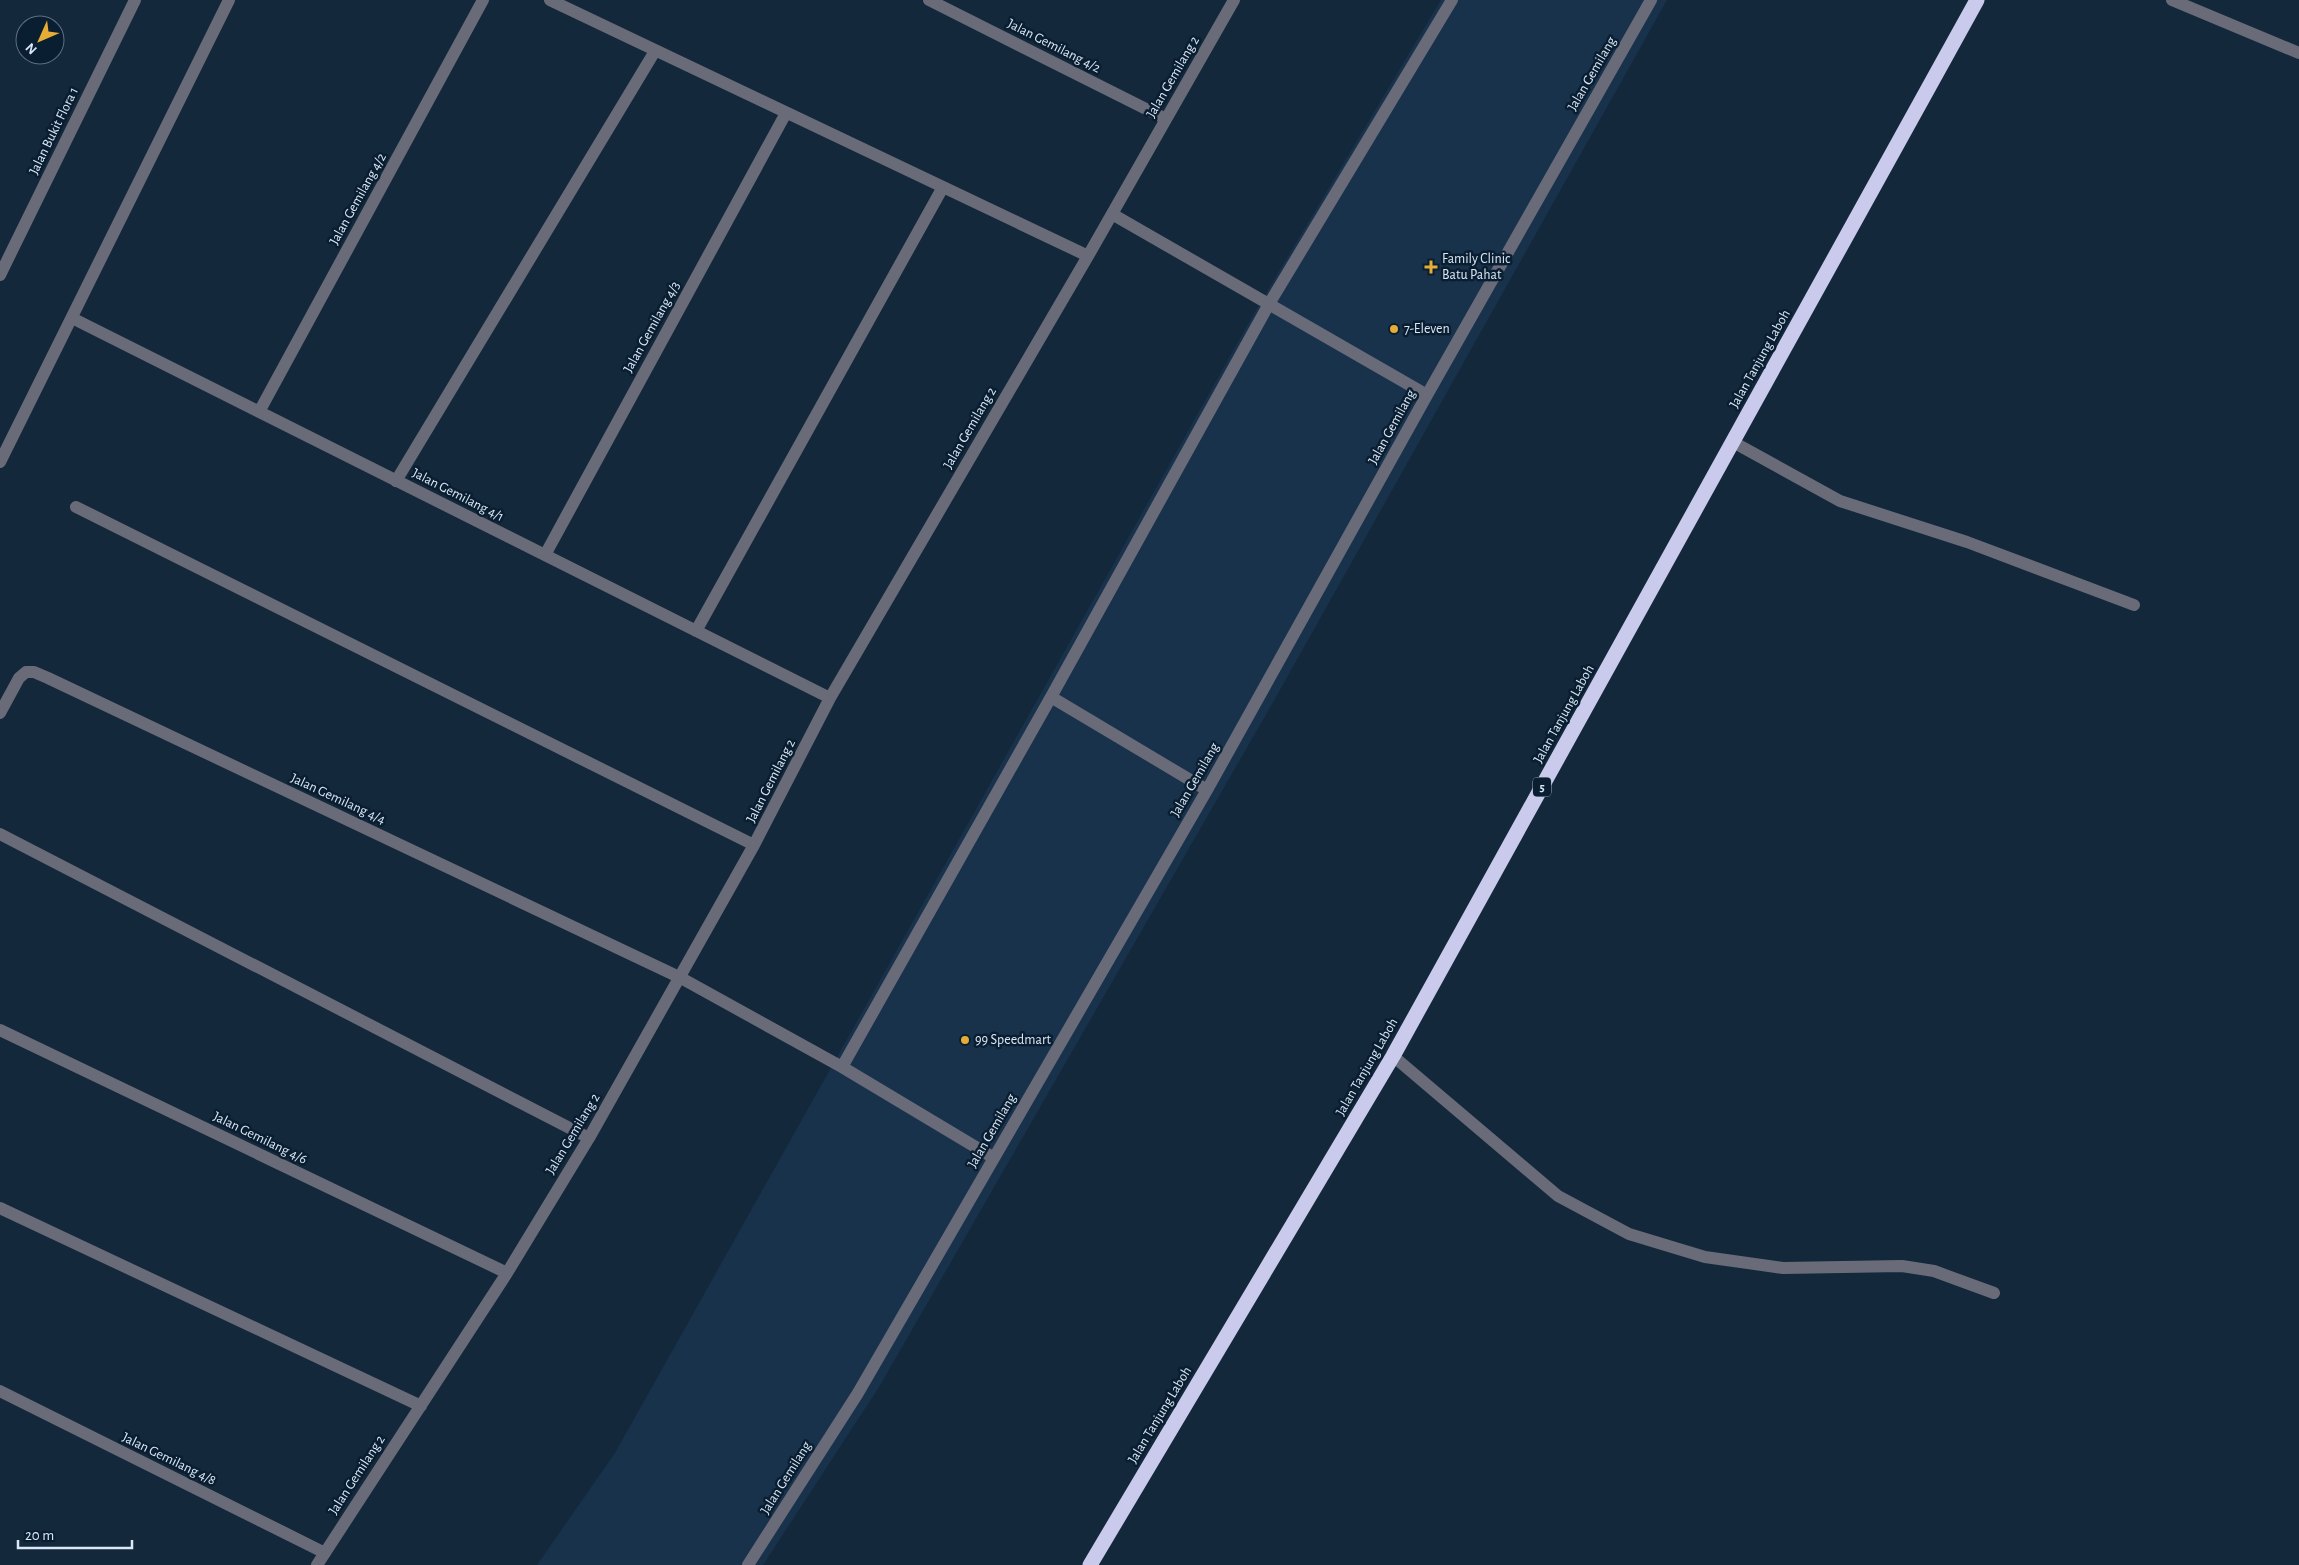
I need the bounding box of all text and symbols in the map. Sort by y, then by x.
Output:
north arrow [15,15,65,65]
street label: Jalan Gemilang 4/2 [1005,17,1103,75]
street label: Jalan Gemilang 2 [1144,34,1202,120]
street label: Jalan Gemilang [1565,34,1619,113]
text: N [23,40,40,57]
street label: Jalan Bukit Flora 1 [27,85,81,177]
street label: Jalan Gemilang 4/2 [327,151,389,247]
place label: Family Clinic Batu Pahat [1442,252,1511,282]
marker: Family Clinic Batu Pahat [1424,260,1438,274]
street label: Jalan Gemilang 4/3 [621,279,683,375]
street label: Jalan Tanjung Laboh [1727,307,1793,411]
place label: 7-Eleven [1404,322,1450,336]
marker: 7-Eleven [1388,323,1400,335]
street label: Jalan Gemilang 2 [941,385,999,471]
street label: Jalan Gemilang [1366,387,1418,467]
street label: Jalan Gemilang 4/1 [410,466,506,524]
street label: Jalan Tanjung Laboh [1531,662,1597,766]
street label: Jalan Gemilang 2 [744,737,798,825]
street label: Jalan Gemilang [1168,740,1222,819]
street label: Jalan Gemilang 4/4 [289,771,388,827]
road number: 5 [1533,778,1551,796]
street label: Jalan Tanjung Laboh [1333,1016,1401,1118]
place label: 99 Speedmart [975,1033,1051,1047]
marker: 99 Speedmart [959,1034,971,1046]
street label: Jalan Gemilang 2 [543,1091,603,1177]
street label: Jalan Gemilang [965,1091,1019,1170]
street label: Jalan Gemilang 4/6 [211,1109,309,1167]
street label: Jalan Tanjung Laboh [1126,1364,1194,1466]
street label: Jalan Gemilang 4/8 [120,1430,218,1488]
street label: Jalan Gemilang 2 [326,1433,388,1517]
street label: Jalan Gemilang [758,1439,814,1517]
scale bar [18,1518,131,1550]
text: 20 m [25,1528,54,1543]

